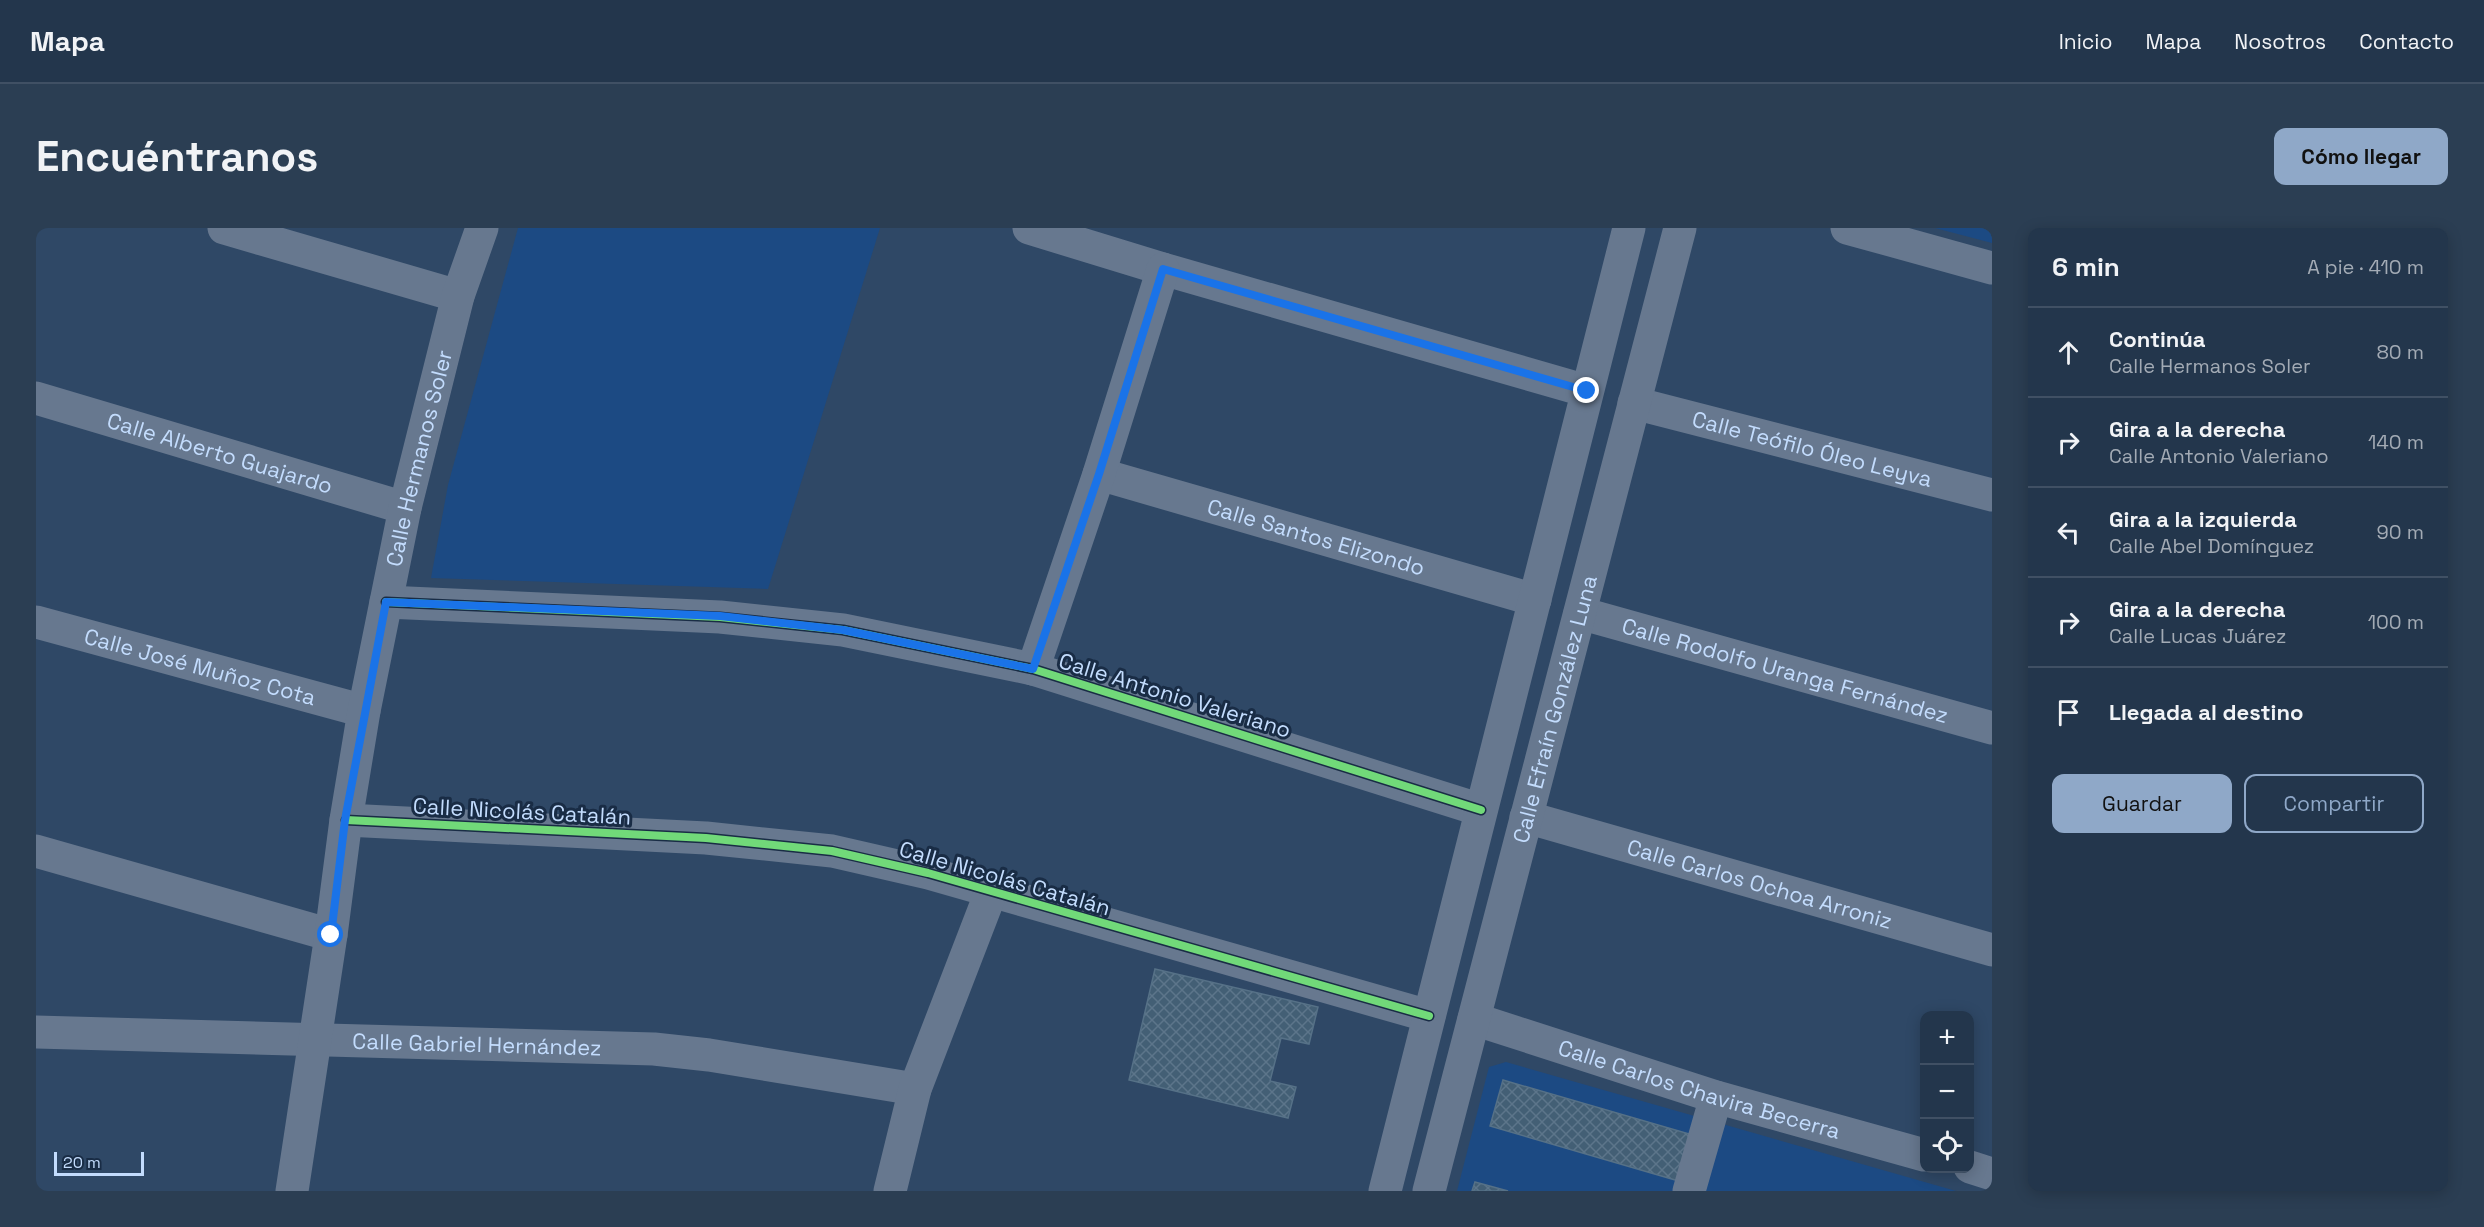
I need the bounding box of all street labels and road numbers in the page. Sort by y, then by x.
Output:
street label: Calle Hermanos Soler [380,347,458,569]
street label: Calle Teófilo Óleo Leyva [1689,405,1936,493]
street label: Calle Alberto Guajardo [104,406,336,500]
street label: Calle Santos Elizondo [1204,492,1428,581]
street label: Calle Efraín González Luna [1506,572,1603,846]
street label: Calle Rodolfo Uranga Fernández [1619,611,1951,729]
street label: Calle José Muñoz Cota [81,622,319,711]
street label: Calle Antonio Valeriano [1055,646,1295,744]
street label: Calle Nicolás Catalán [412,791,632,831]
street label: Calle Carlos Ochoa Arroniz [1624,833,1896,935]
street label: Calle Nicolás Catalán [896,834,1114,922]
street label: Calle Gabriel Hernández [352,1027,602,1062]
street label: Calle Carlos Chavira Becerra [1555,1033,1844,1145]

